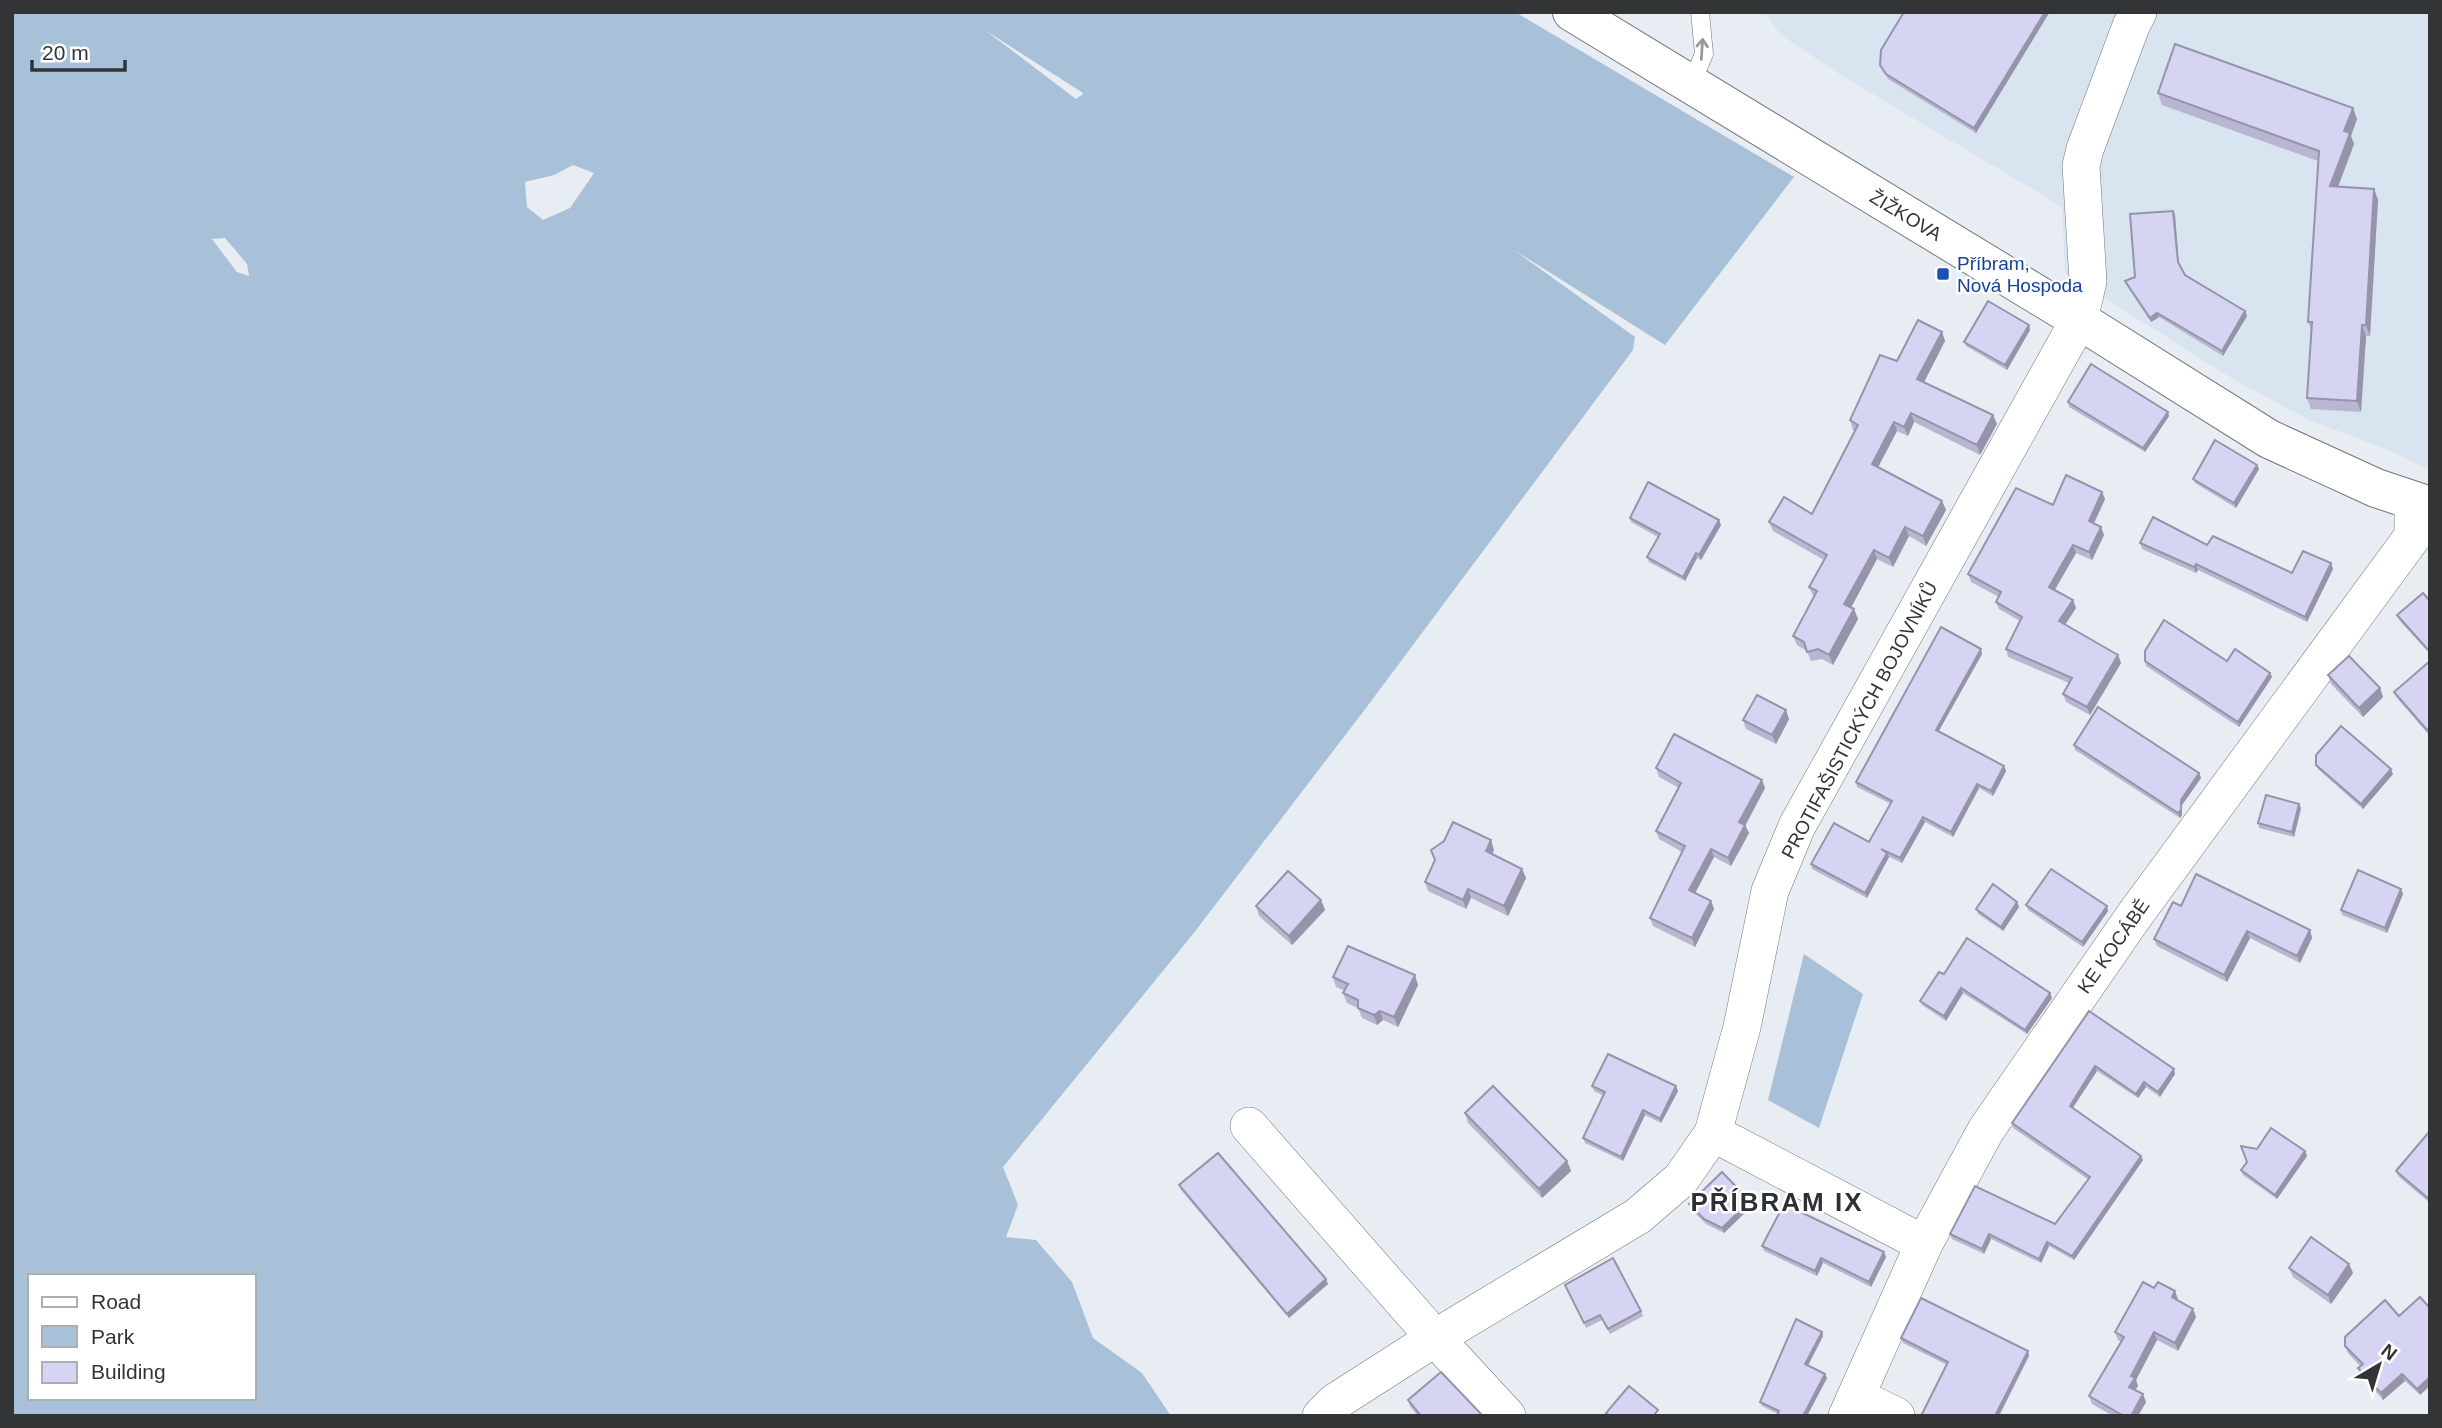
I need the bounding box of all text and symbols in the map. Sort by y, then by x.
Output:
scale bar [32,28,124,72]
one-way arrow [1695,38,1708,61]
text: 20 m [42,41,89,64]
street label: ŽIŽKOVA [1866,186,1946,245]
place label: Příbram, Nová Hospoda [1957,253,2083,296]
marker: Příbram, Nová Hospoda [1935,266,1951,282]
street label: PROTIFAŠISTICKÝCH BOJOVNÍKŮ [1777,578,1942,862]
street label: KE KOCÁBĚ [2073,895,2154,997]
district label: PŘÍBRAM IX [1690,1187,1864,1217]
legend [28,1274,256,1400]
text: Road [91,1290,141,1313]
text: Park [91,1325,135,1348]
north arrow [2344,1330,2414,1400]
text: N [2377,1339,2401,1364]
text: Building [91,1360,166,1383]

